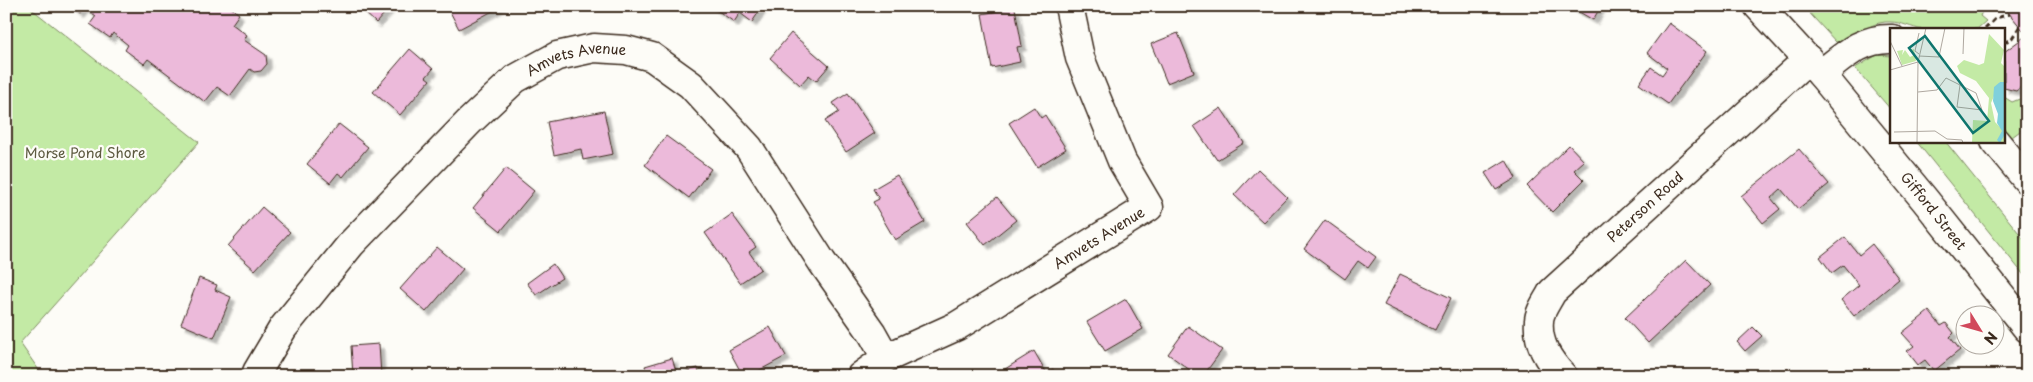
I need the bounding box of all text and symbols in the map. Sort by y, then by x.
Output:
inset map [1890,28,2006,142]
street label: Amvets Avenue [522,37,627,81]
park label: Morse Pond Shore [25,142,145,163]
street label: Peterson Road [1602,166,1688,247]
street label: Gifford Street [1896,167,1972,254]
street label: Amvets Avenue [1049,201,1149,274]
north arrow [1956,304,2006,354]
text: N [1979,327,2003,349]

